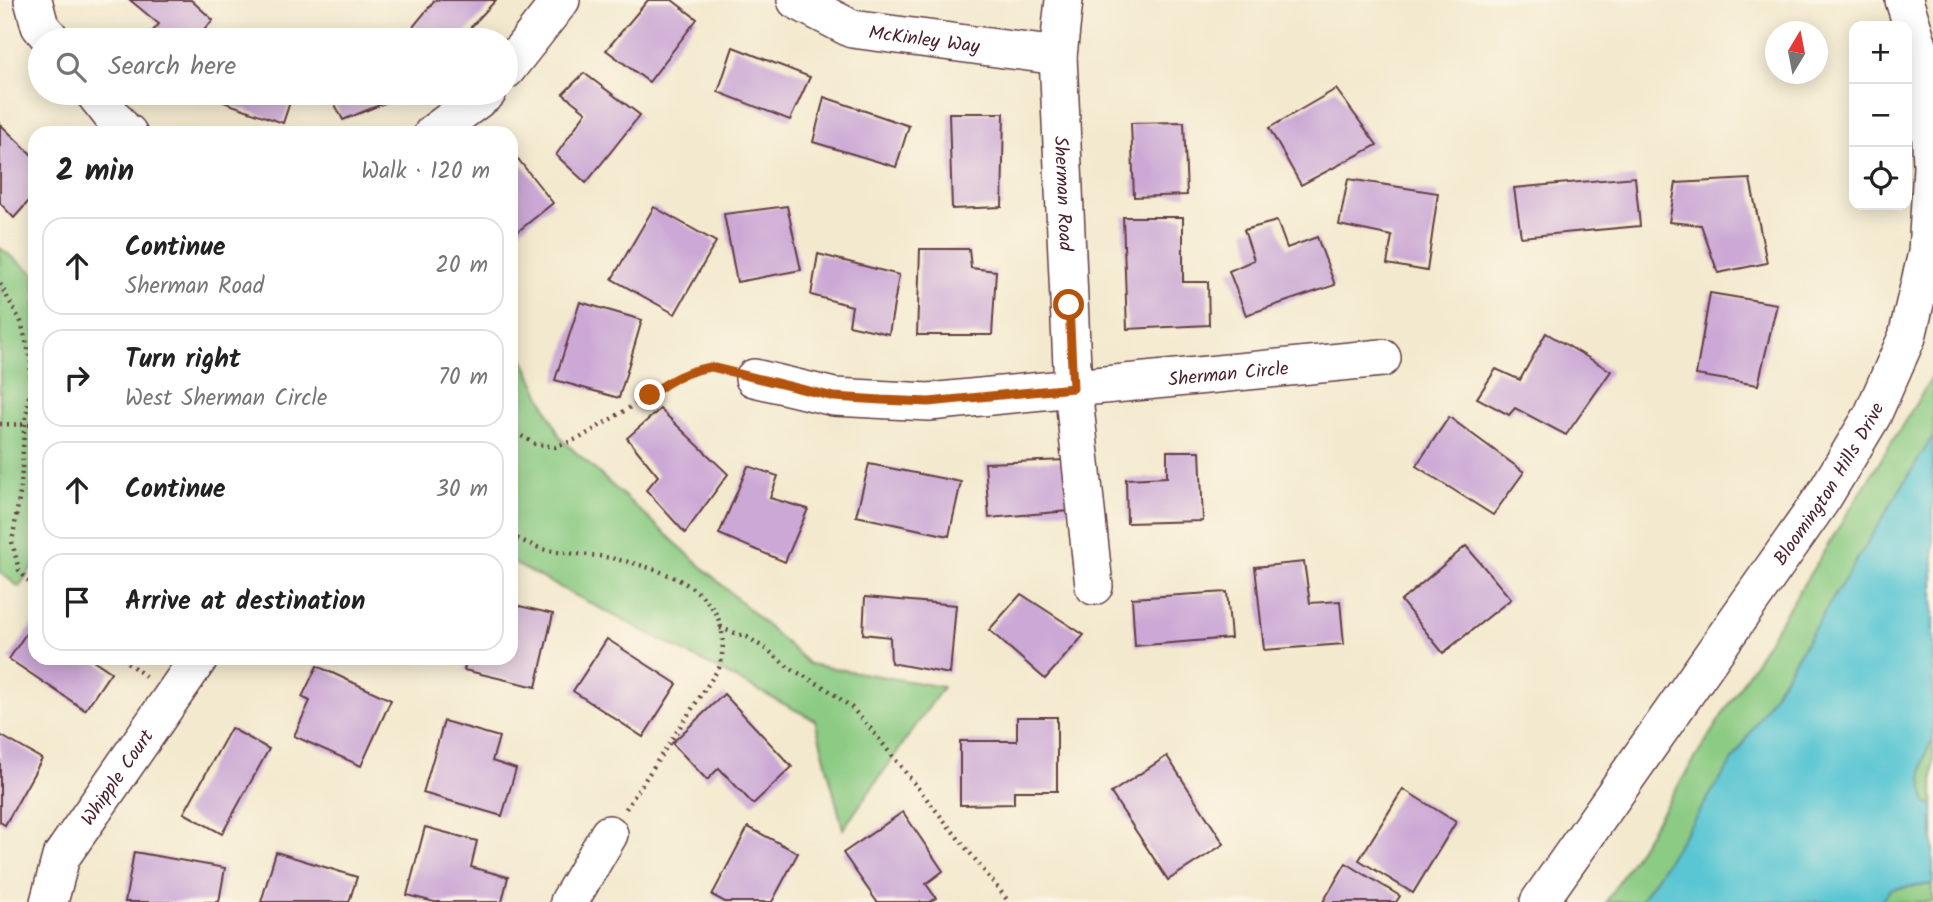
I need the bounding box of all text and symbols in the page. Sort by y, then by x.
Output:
street label: McKinley Way [867,18,983,63]
north arrow [1765,21,1828,84]
map controls [1849,21,1912,210]
button: + [1849,21,1912,84]
search box [28,28,518,105]
text: Search here [108,46,236,88]
icon: search [52,48,90,86]
button: − [1849,84,1912,147]
street label: Sherman Road [1045,135,1080,252]
button: locate [1849,147,1912,210]
text: 2 min [56,148,134,196]
text: Walk · 120 m [361,154,490,190]
text: Continue [125,227,226,269]
icon: ahead [58,247,96,285]
text: 20 m [436,248,488,284]
text: Sherman Road [125,269,264,305]
route start [1053,289,1084,320]
text: Turn right [125,339,241,381]
street label: Sherman Circle [1167,354,1290,396]
icon: right [58,359,96,397]
text: 70 m [438,360,488,396]
route end [634,379,665,410]
text: West Sherman Circle [125,381,327,417]
street label: Bloomington Hills Drive [1767,398,1893,572]
text: Continue [125,469,226,511]
icon: ahead [58,471,96,509]
text: 30 m [436,472,488,508]
text: Arrive at destination [125,581,365,623]
icon: arrive [58,583,96,621]
street label: Whipple Court [74,723,163,832]

